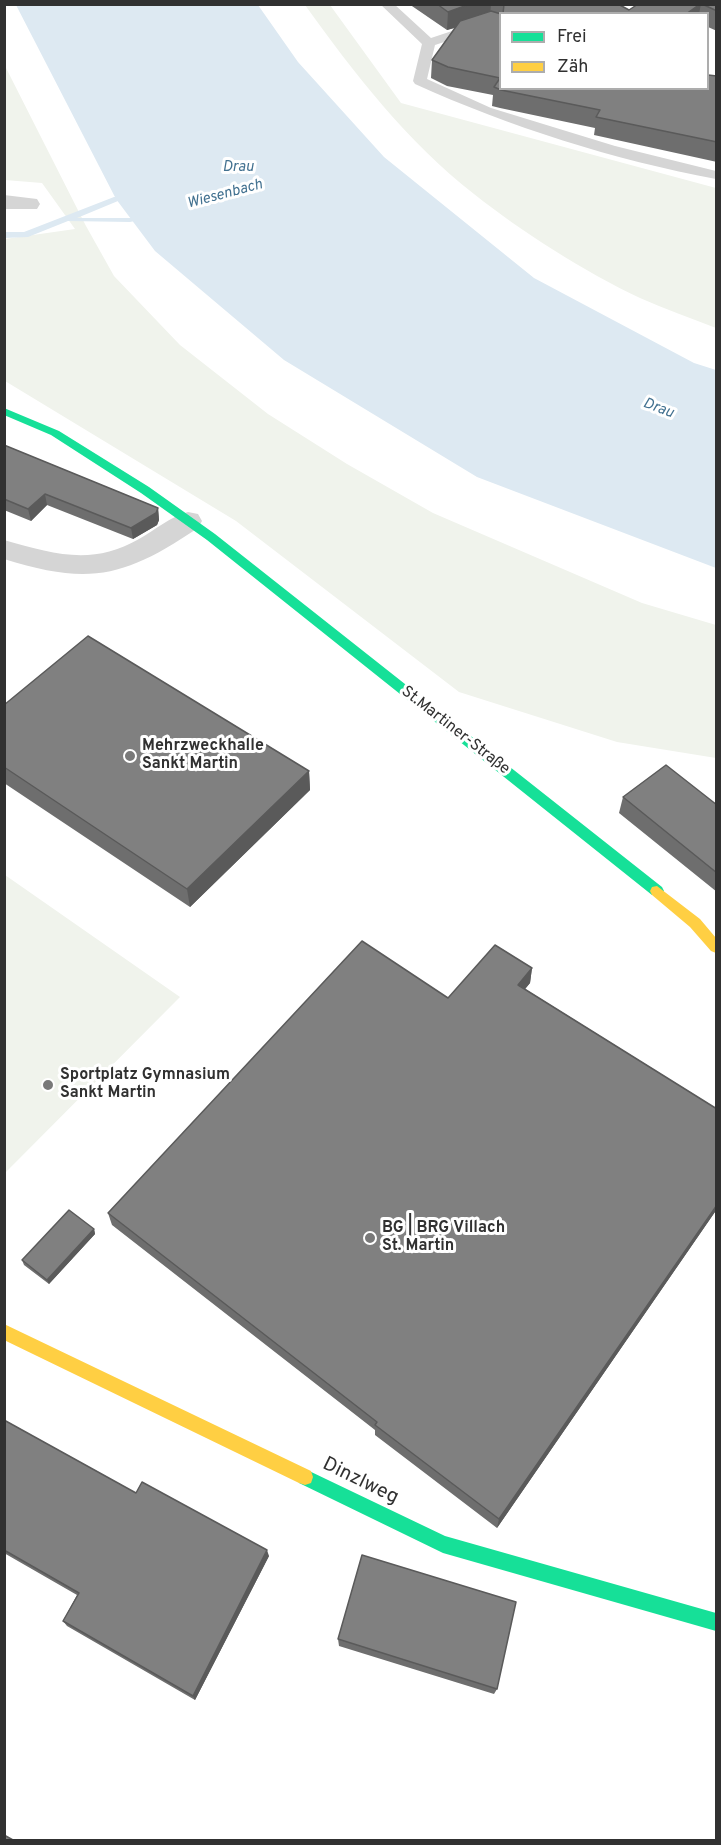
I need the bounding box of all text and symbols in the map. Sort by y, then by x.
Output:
legend [499,12,709,90]
text: Frei [557,26,587,49]
text: Zäh [557,56,588,79]
water label: Drau [222,159,254,177]
water label: Wiesenbach [185,176,265,214]
water label: Drau [640,395,676,423]
street label: St.Martiner-Straße [397,683,513,779]
place label: Mehrzweckhalle Sankt Martin [142,737,264,775]
marker: Mehrzweckhalle Sankt Martin [123,749,137,763]
place label: Sportplatz Gymnasium Sankt Martin [60,1066,230,1104]
marker: Sportplatz Gymnasium Sankt Martin [41,1078,55,1092]
place label: BG | BRG Villach St. Martin [382,1219,505,1257]
marker: BG | BRG Villach St. Martin [363,1231,377,1245]
street label: Dinzlweg [318,1453,402,1511]

